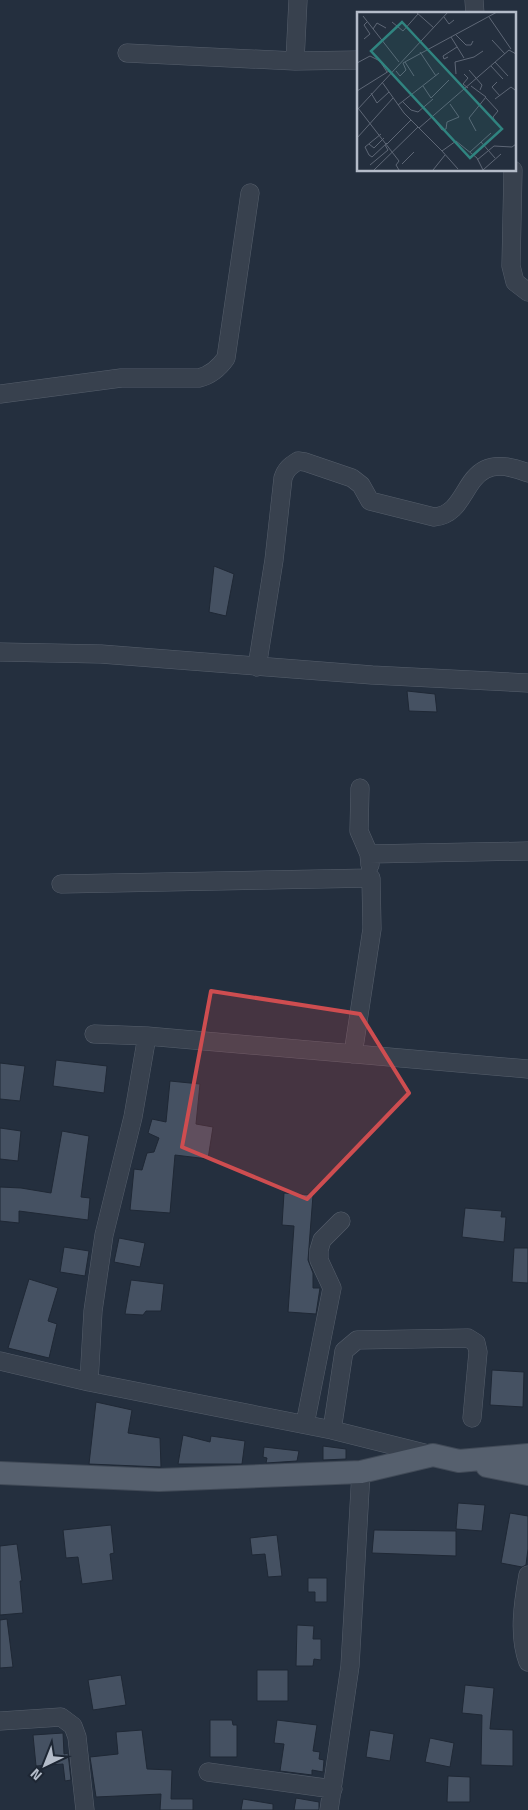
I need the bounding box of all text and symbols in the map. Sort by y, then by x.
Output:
inset map [357,12,516,171]
north arrow [20,1740,70,1790]
text: N [25,1764,47,1786]

